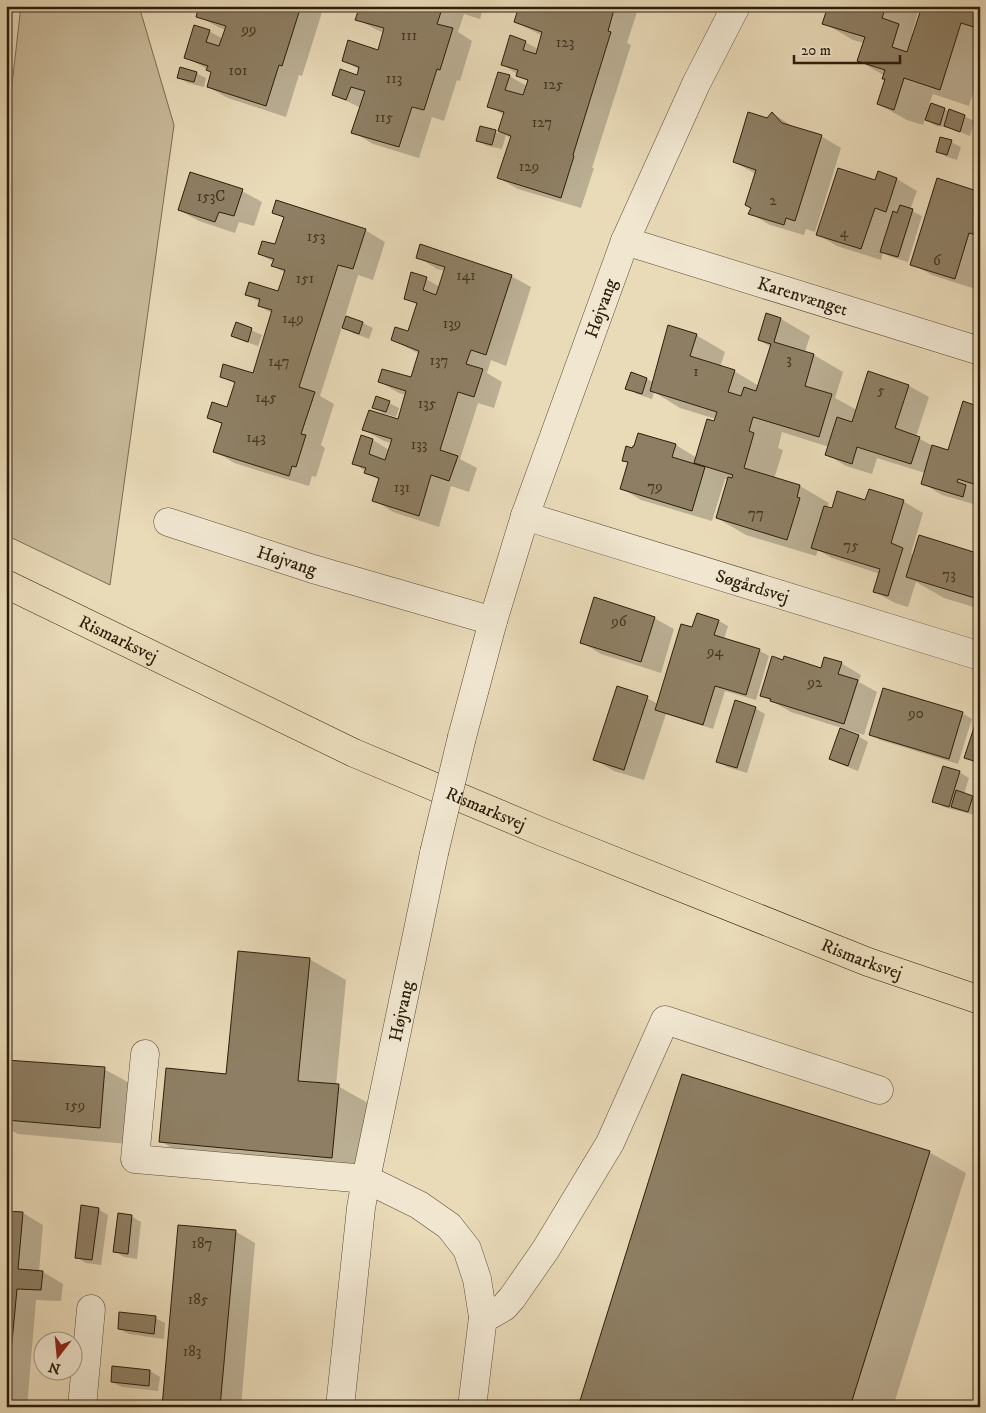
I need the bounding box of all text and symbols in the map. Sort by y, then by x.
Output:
house number: 99 [241,20,256,39]
house number: 111 [401,26,417,45]
scale bar [794,32,900,64]
house number: 123 [556,33,574,52]
text: 20 m [801,41,831,60]
house number: 101 [229,61,247,80]
house number: 113 [386,69,402,88]
house number: 125 [543,75,564,94]
house number: 115 [375,108,394,127]
house number: 127 [532,113,552,132]
house number: 129 [519,157,539,176]
house number: 153C [197,187,225,206]
house number: 2 [769,191,777,210]
house number: 4 [840,223,849,242]
house number: 153 [307,227,325,246]
house number: 6 [933,251,942,270]
house number: 141 [456,266,476,285]
house number: 151 [296,269,314,288]
street label: Karenvænget [754,273,850,321]
street label: Højvang [581,276,622,341]
house number: 149 [282,309,304,328]
house number: 139 [443,314,461,333]
house number: 3 [786,350,792,369]
house number: 137 [429,351,449,370]
house number: 147 [268,352,290,371]
house number: 1 [693,362,699,381]
house number: 5 [877,381,885,400]
house number: 145 [255,388,277,407]
house number: 135 [418,394,437,413]
house number: 143 [246,428,266,447]
house number: 133 [411,435,427,454]
house number: 79 [647,477,663,496]
house number: 131 [394,478,410,497]
house number: 77 [748,504,764,523]
house number: 75 [843,536,859,555]
street label: Højvang [254,542,320,582]
street label: Søgårdsvej [713,565,792,609]
house number: 73 [942,565,956,584]
street label: Rismarksvej [75,611,161,668]
house number: 96 [610,612,628,631]
house number: 94 [706,642,723,661]
house number: 92 [807,673,823,692]
house number: 90 [907,704,924,723]
street label: Rismarksvej [442,783,529,836]
street label: Rismarksvej [818,934,905,985]
street label: Højvang [385,979,419,1044]
house number: 159 [65,1096,85,1115]
house number: 187 [192,1234,213,1253]
house number: 185 [188,1290,209,1309]
north arrow [32,1330,82,1380]
house number: 183 [183,1342,201,1361]
text: N [46,1357,63,1378]

